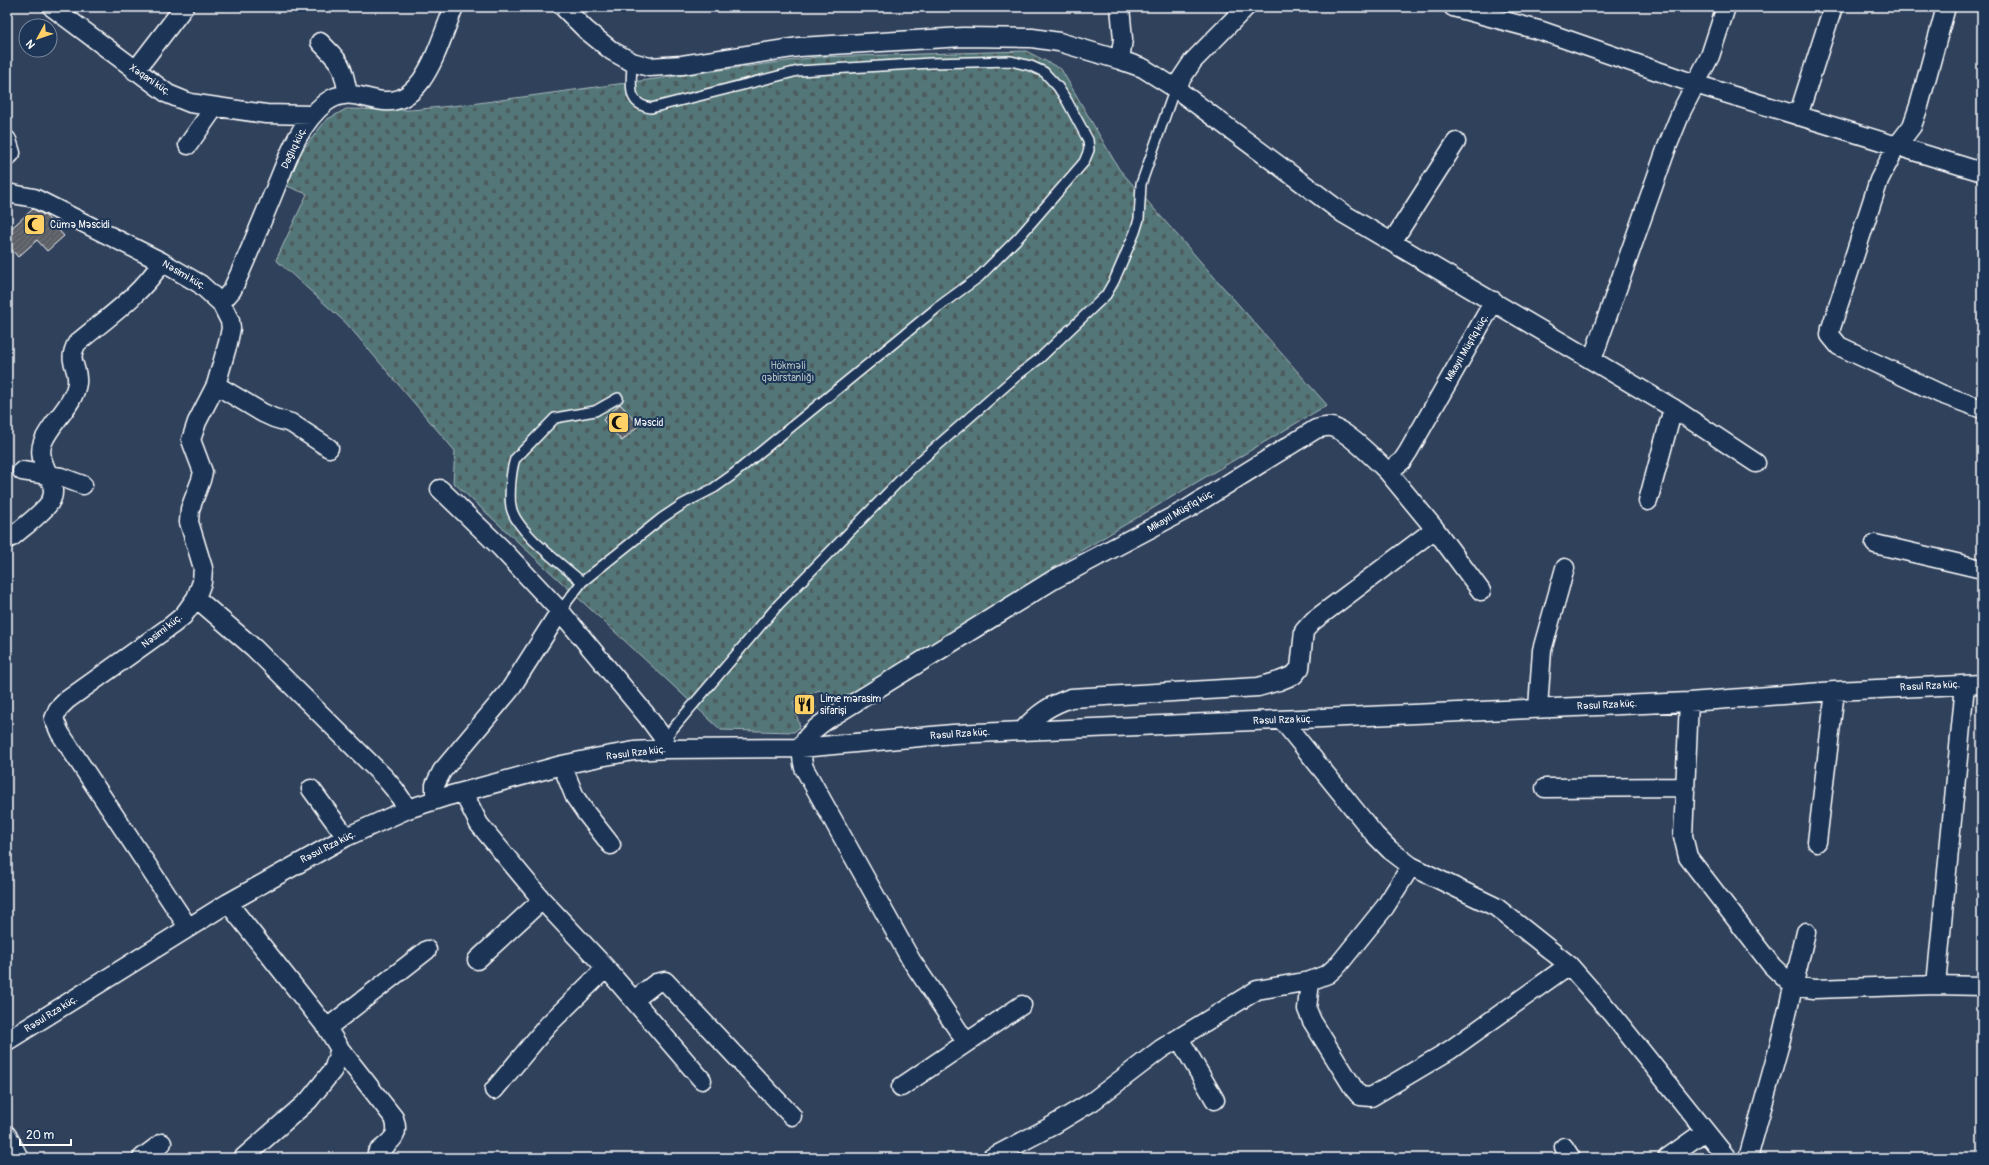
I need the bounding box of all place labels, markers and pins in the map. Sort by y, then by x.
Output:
mosque icon: Cümə Məscidi [22,212,48,238]
place label: Cümə Məscidi [50,219,110,231]
mosque icon: Məscid [606,410,632,436]
place label: Məscid [634,417,664,429]
restaurant icon: Lime mərasim sifarişi [792,692,818,718]
place label: Lime mərasim sifarişi [820,693,881,717]

